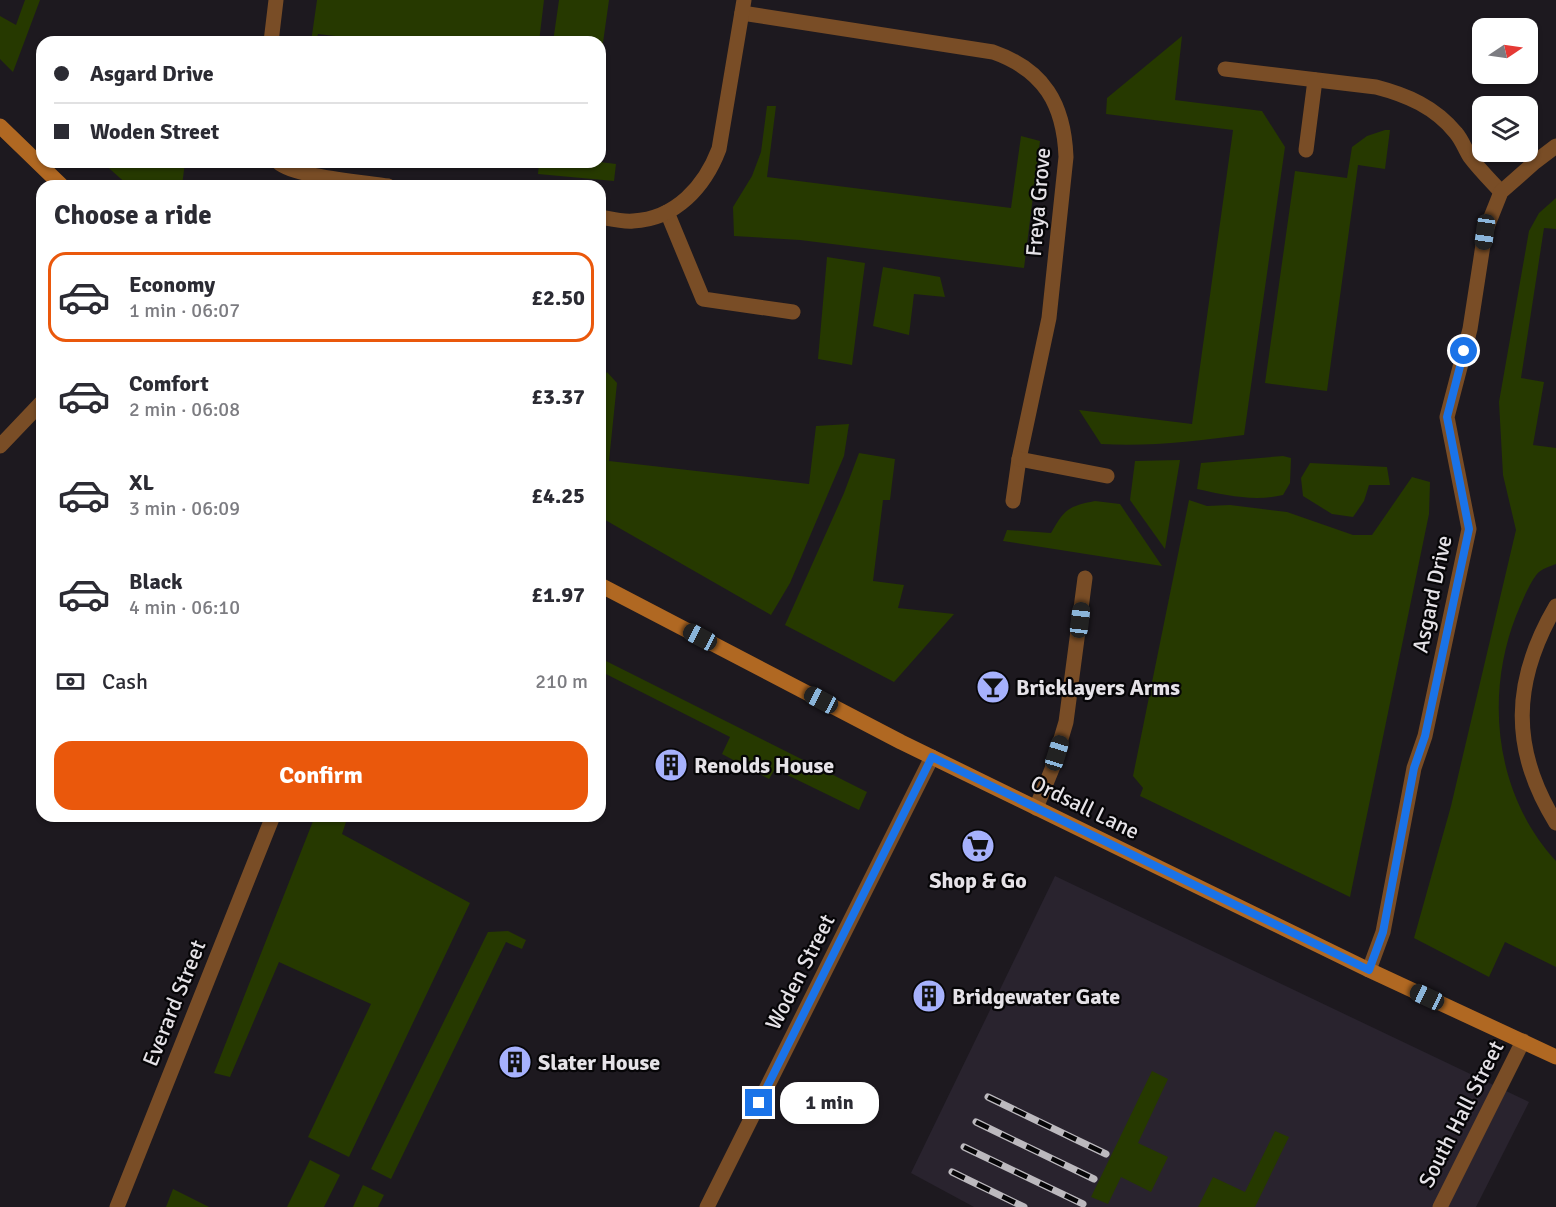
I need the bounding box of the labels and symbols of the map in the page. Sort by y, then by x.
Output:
north arrow [1472,18,1538,84]
street label: Freya Grove [1020,146,1056,258]
car [1474,213,1496,251]
route start [1450,337,1477,364]
street label: Asgard Drive [1406,533,1458,655]
car [1069,601,1091,639]
car [680,621,720,653]
bar icon: Bricklayers Arms [975,669,1011,705]
place label: Bricklayers Arms [1016,674,1180,701]
car [801,684,841,716]
car [1043,733,1071,773]
building icon: Renolds House [653,747,689,783]
place label: Renolds House [694,752,834,779]
street label: Ordsall Lane [1026,769,1144,845]
supermarket icon: Shop & Go [960,828,996,864]
place label: Shop & Go [929,867,1027,894]
street label: Woden Street [759,909,841,1034]
street label: Everard Street [136,936,212,1070]
building icon: Bridgewater Gate [911,978,947,1014]
car [1407,981,1447,1013]
place label: Bridgewater Gate [952,983,1120,1010]
street label: South Hall Street [1412,1036,1510,1192]
building icon: Slater House [497,1044,533,1080]
place label: Slater House [538,1049,660,1076]
callout: 1 min [780,1082,879,1124]
route end [745,1089,772,1116]

